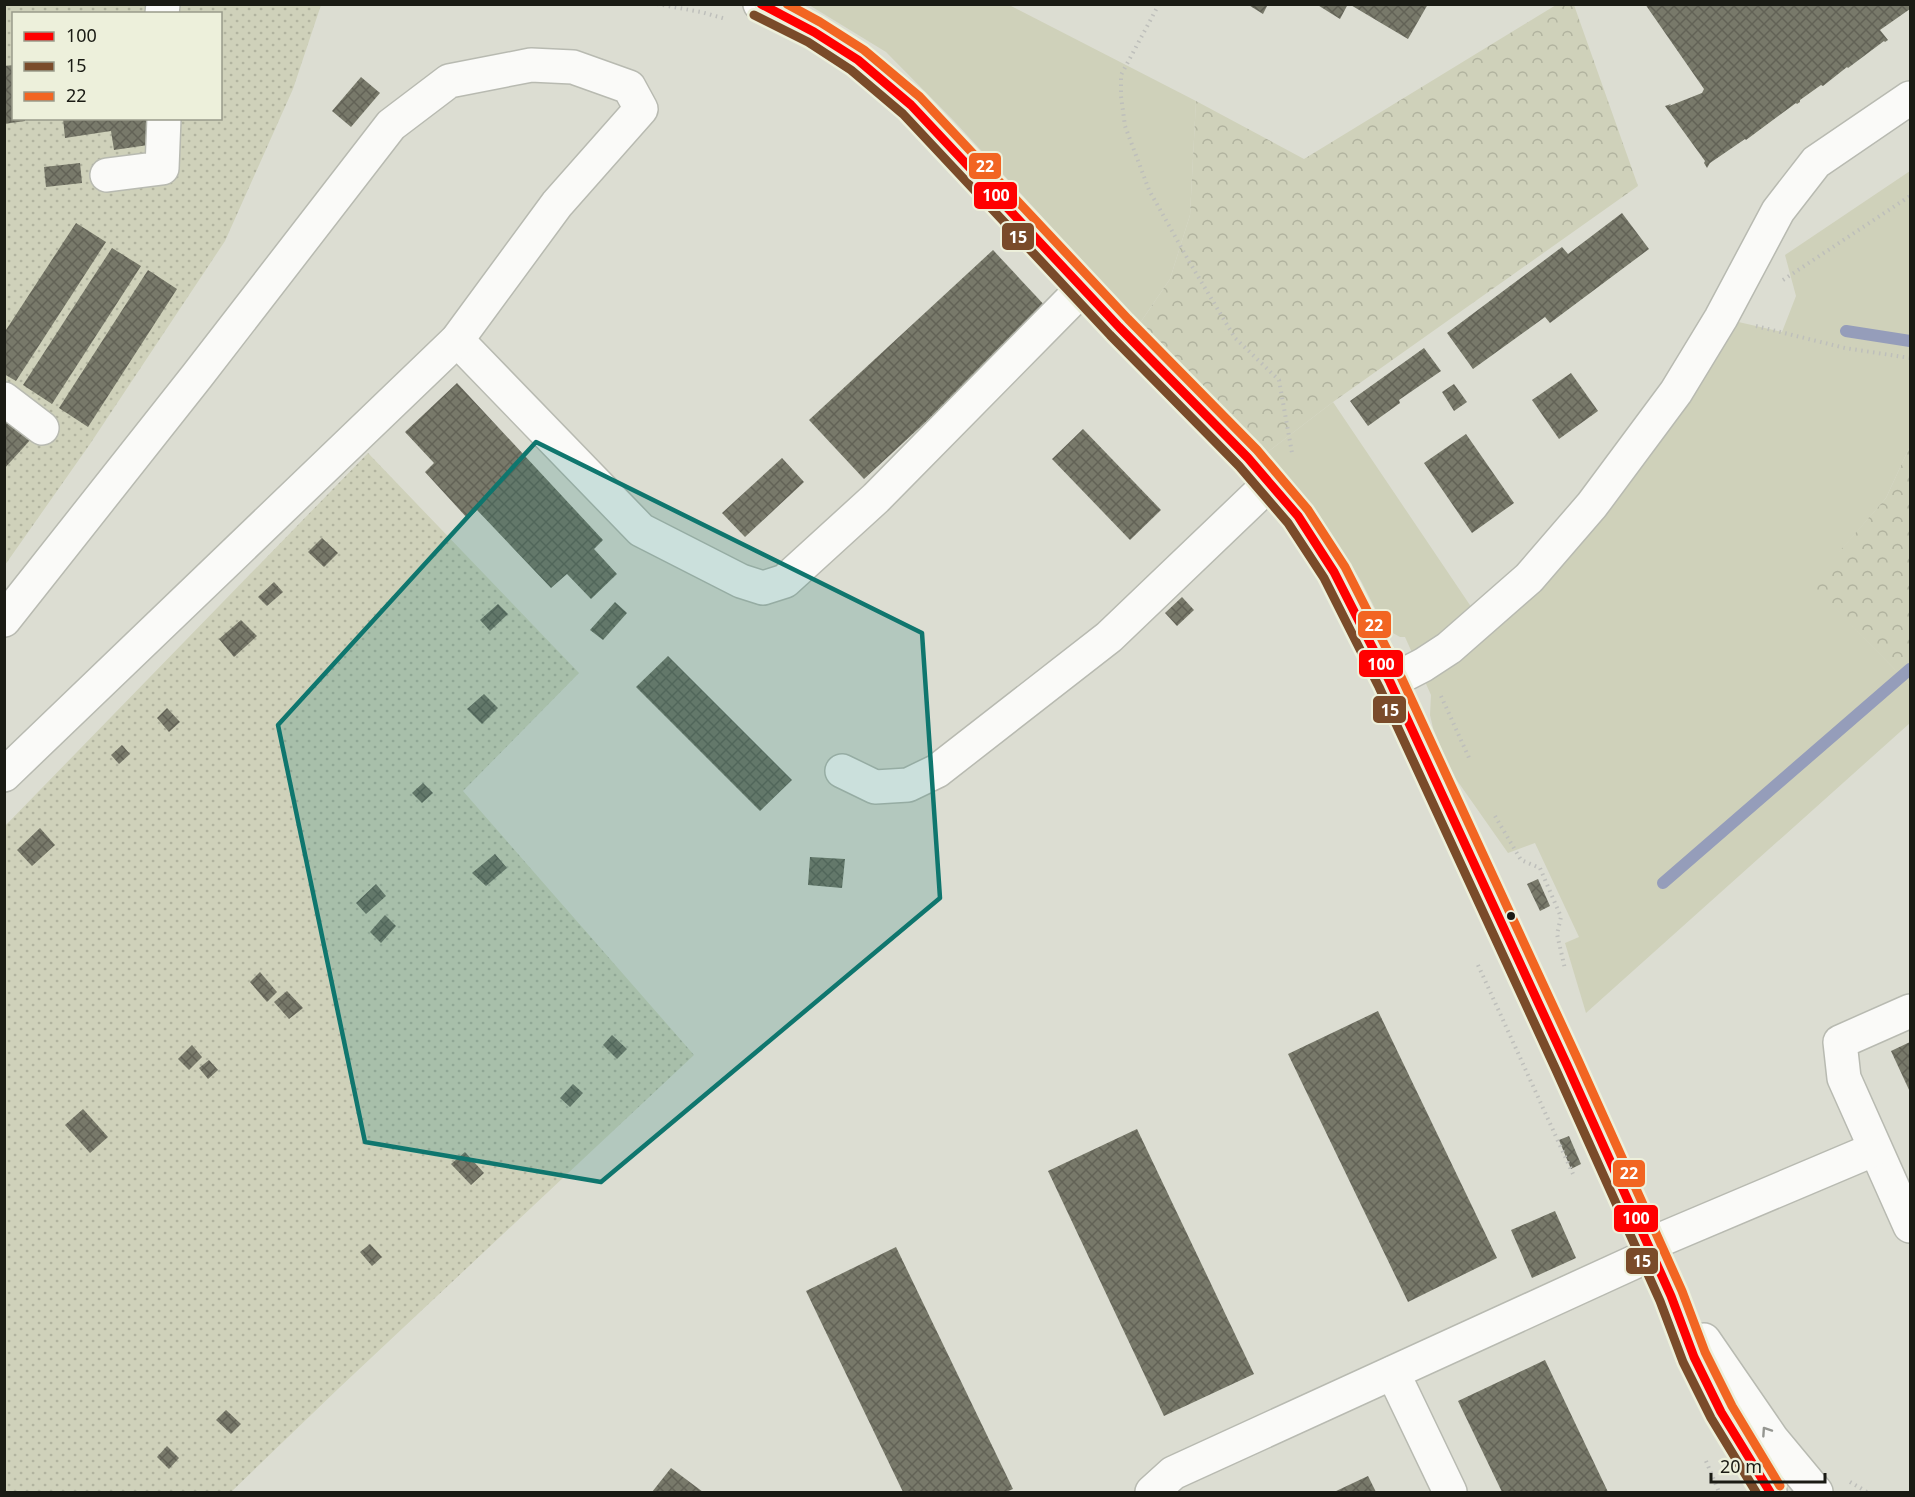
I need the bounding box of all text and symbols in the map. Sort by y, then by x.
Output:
legend [12,12,222,120]
text: 100 [66,23,97,47]
text: 15 [66,53,87,77]
text: 22 [66,83,87,107]
line badge: 22 [968,152,1002,180]
text: 22 [976,155,994,177]
line badge: 100 [973,181,1018,210]
text: 100 [982,184,1010,206]
line badge: 15 [1001,222,1035,251]
text: 15 [1009,226,1027,248]
line badge: 22 [1357,610,1392,639]
text: 22 [1365,614,1383,636]
line badge: 100 [1358,649,1404,678]
text: 100 [1367,653,1395,675]
line badge: 15 [1372,695,1407,724]
text: 15 [1381,699,1399,721]
unlabelled marker [1505,910,1517,922]
line badge: 22 [1612,1159,1646,1188]
text: 22 [1620,1162,1638,1184]
line badge: 100 [1613,1204,1659,1233]
text: 100 [1622,1207,1650,1229]
line badge: 15 [1625,1247,1659,1275]
text: 15 [1633,1250,1651,1272]
one-way arrow [1762,1427,1773,1438]
scale bar [1711,1446,1825,1484]
text: 20 m [1720,1454,1762,1478]

